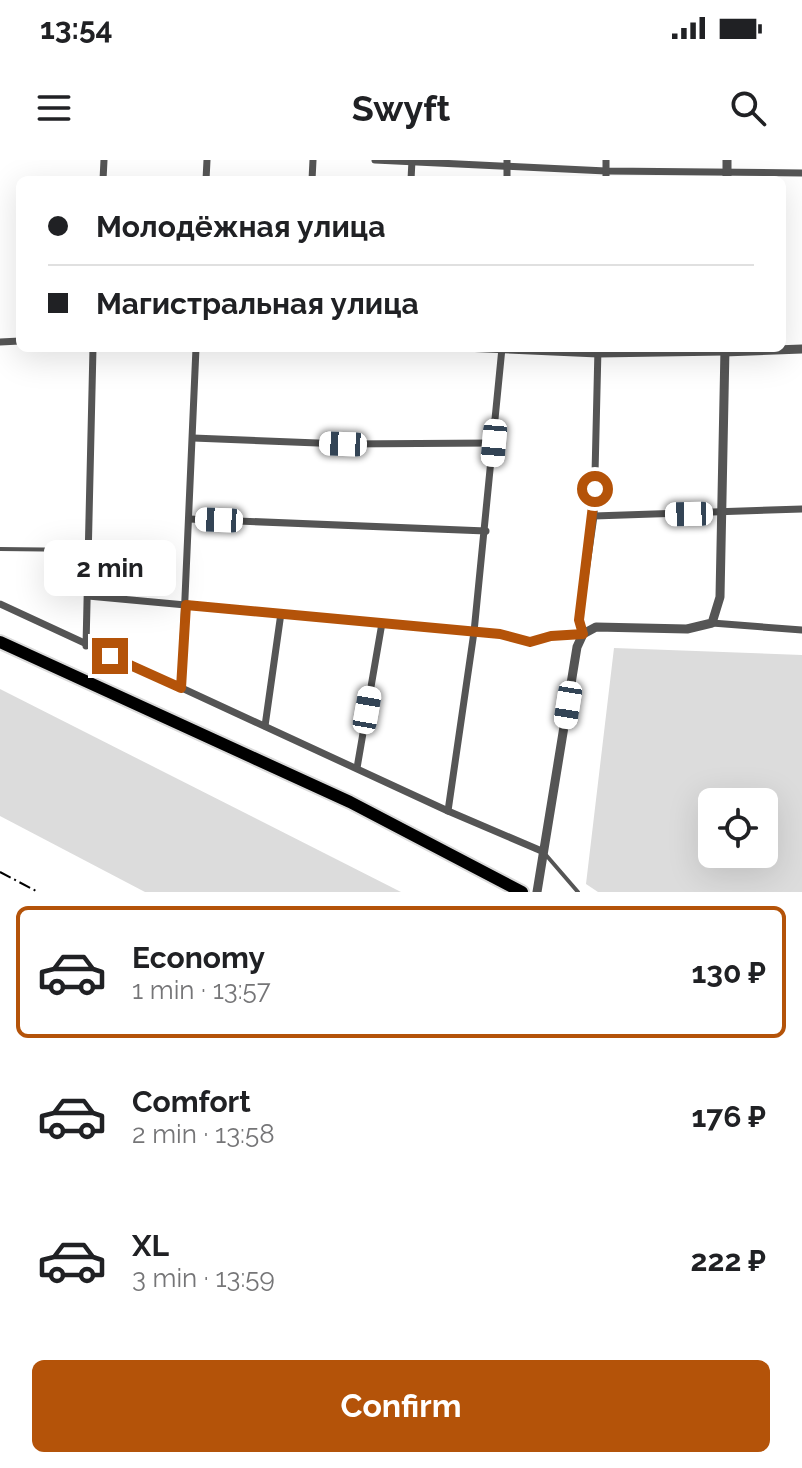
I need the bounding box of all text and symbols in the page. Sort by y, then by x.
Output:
text: 13:54 [40,11,113,46]
icon: menu [32,86,76,130]
icon: search [726,86,770,130]
text: Swyft [352,87,450,129]
text: Молодёжная улица [96,209,385,244]
text: Магистральная улица [96,286,419,321]
car [480,418,508,468]
car [319,431,367,457]
route start [577,471,613,507]
car [665,502,713,526]
car [195,507,243,533]
callout: 2 min [44,540,176,596]
text: 2 min [76,553,144,583]
route end [92,638,128,674]
car [552,679,584,731]
car [351,684,383,736]
map controls [698,788,778,868]
button: locate [698,788,778,868]
icon: car [36,936,108,1008]
text: Economy [132,940,265,975]
text: 130 ₽ [691,955,766,990]
text: 1 min · 13:57 [132,975,271,1005]
icon: car [36,1080,108,1152]
text: Comfort [132,1084,251,1119]
text: 176 ₽ [692,1099,766,1134]
text: 2 min · 13:58 [132,1119,275,1149]
icon: car [36,1224,108,1296]
text: XL [132,1228,169,1263]
text: 222 ₽ [691,1243,766,1278]
text: 3 min · 13:59 [132,1263,275,1293]
button: Confirm [32,1360,770,1452]

